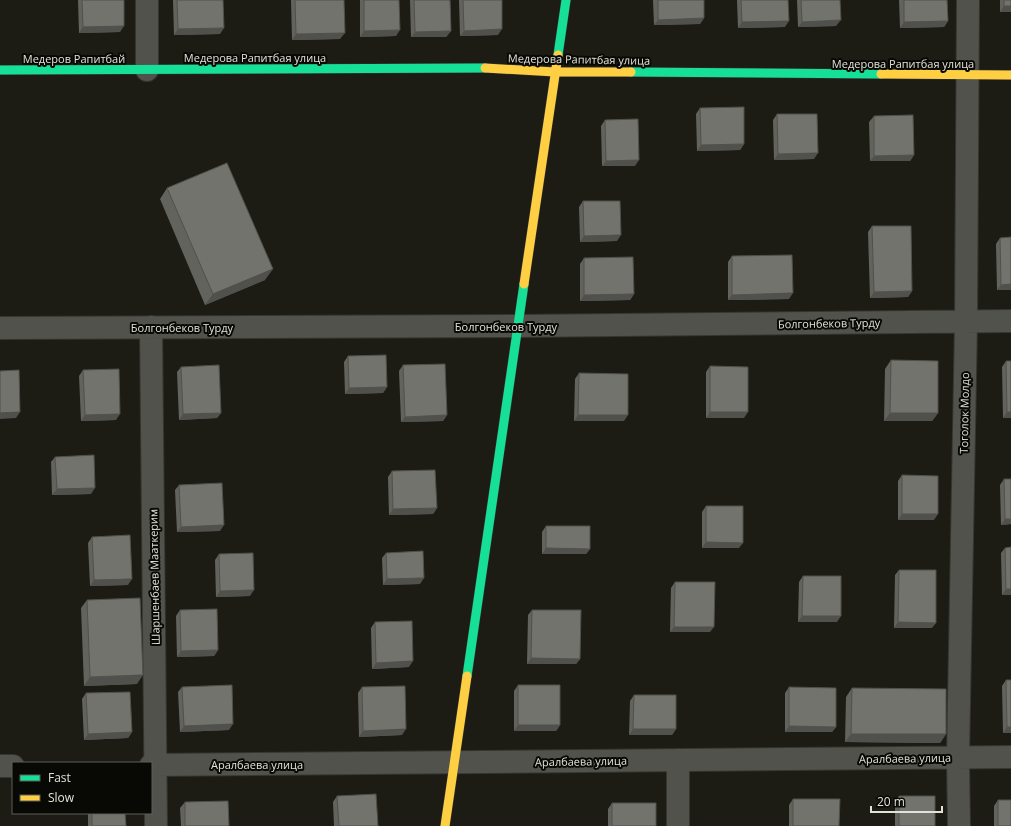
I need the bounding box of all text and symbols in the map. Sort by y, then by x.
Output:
street label: Медерова Рапитбая улица [184,50,326,65]
street label: Медерова Рапитбая улица [508,50,650,68]
street label: Медеров Рапитбай [23,51,125,66]
street label: Медерова Рапитбая улица [832,56,974,71]
street label: Болгонбеков Турду [778,315,881,331]
street label: Болгонбеков Турду [455,319,558,334]
street label: Болгонбеков Турду [131,320,234,335]
street label: Тоголок Молдо [956,372,972,454]
street label: Шаршенбаев Мааткерим [145,509,163,645]
street label: Аралбаева улица [859,750,951,766]
street label: Аралбаева улица [535,753,627,769]
street label: Аралбаева улица [211,757,303,772]
legend [12,762,152,814]
text: Fast [48,769,71,786]
scale bar [871,788,942,814]
text: Slow [48,789,75,806]
text: 20 m [877,793,905,810]

